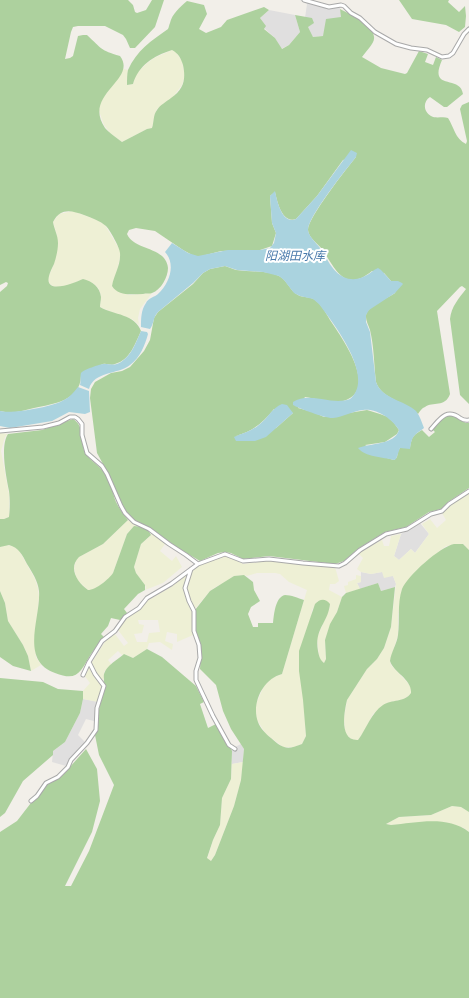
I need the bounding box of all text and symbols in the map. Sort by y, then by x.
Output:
water label: 阳湖田水库 [265,249,327,265]

